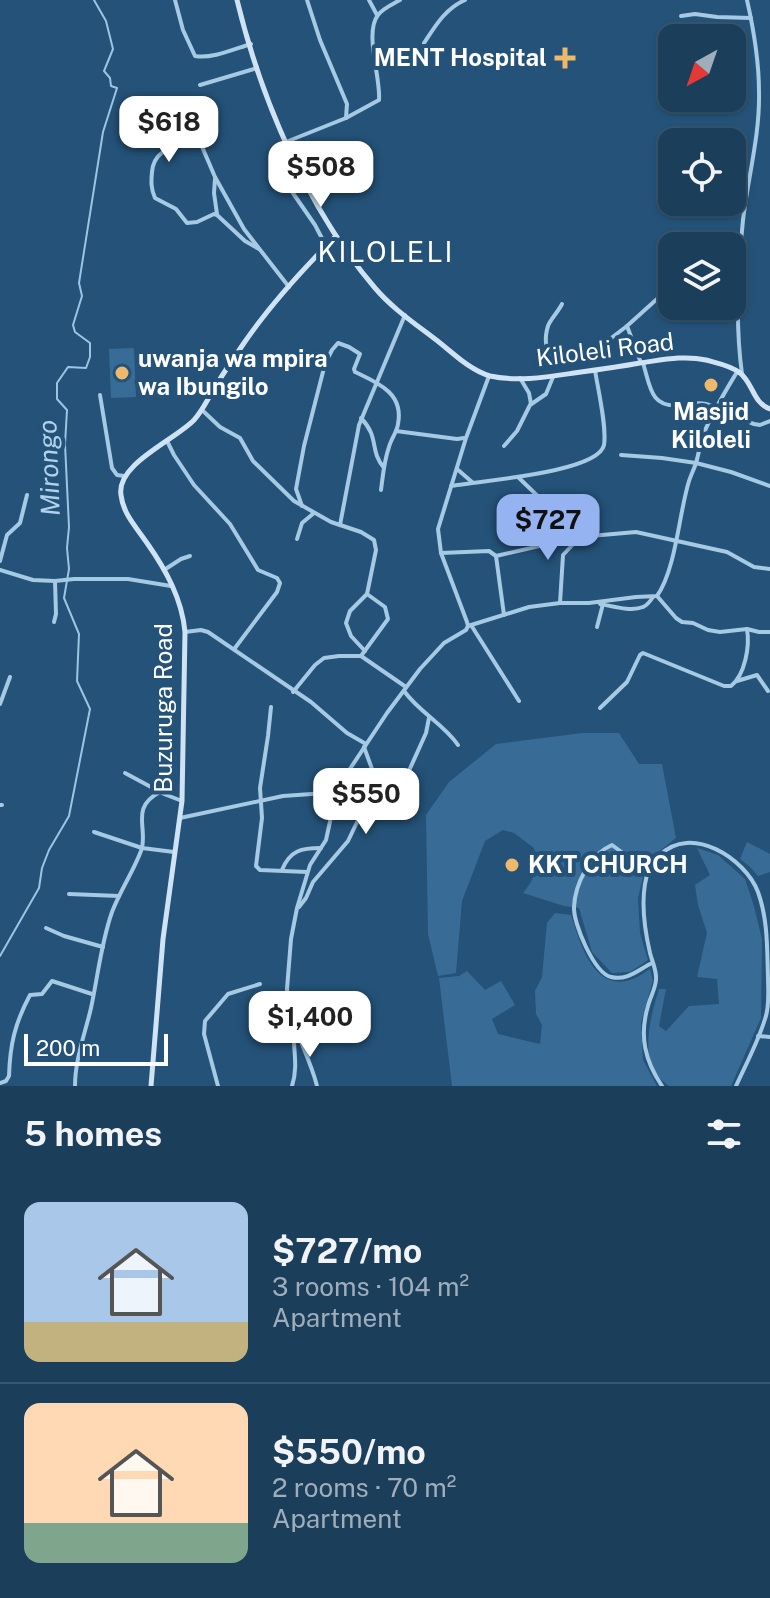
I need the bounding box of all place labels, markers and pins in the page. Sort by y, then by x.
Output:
place label: MENT Hospital [374,43,547,71]
marker: MENT Hospital [554,47,576,69]
pin: $618 [122,96,216,164]
pin: $508 [274,141,368,209]
place label: uwanja wa mpira wa Ibungilo [138,344,328,400]
marker: uwanja wa mpira wa Ibungilo [113,364,131,382]
marker: Masjid Kiloleli [702,376,720,394]
place label: Masjid Kiloleli [671,397,751,453]
pin: $727 [501,494,595,562]
pin: $550 [319,768,413,836]
place label: KKT CHURCH [528,850,688,878]
marker: KKT CHURCH [503,856,521,874]
pin: $1,400 [245,991,375,1059]

